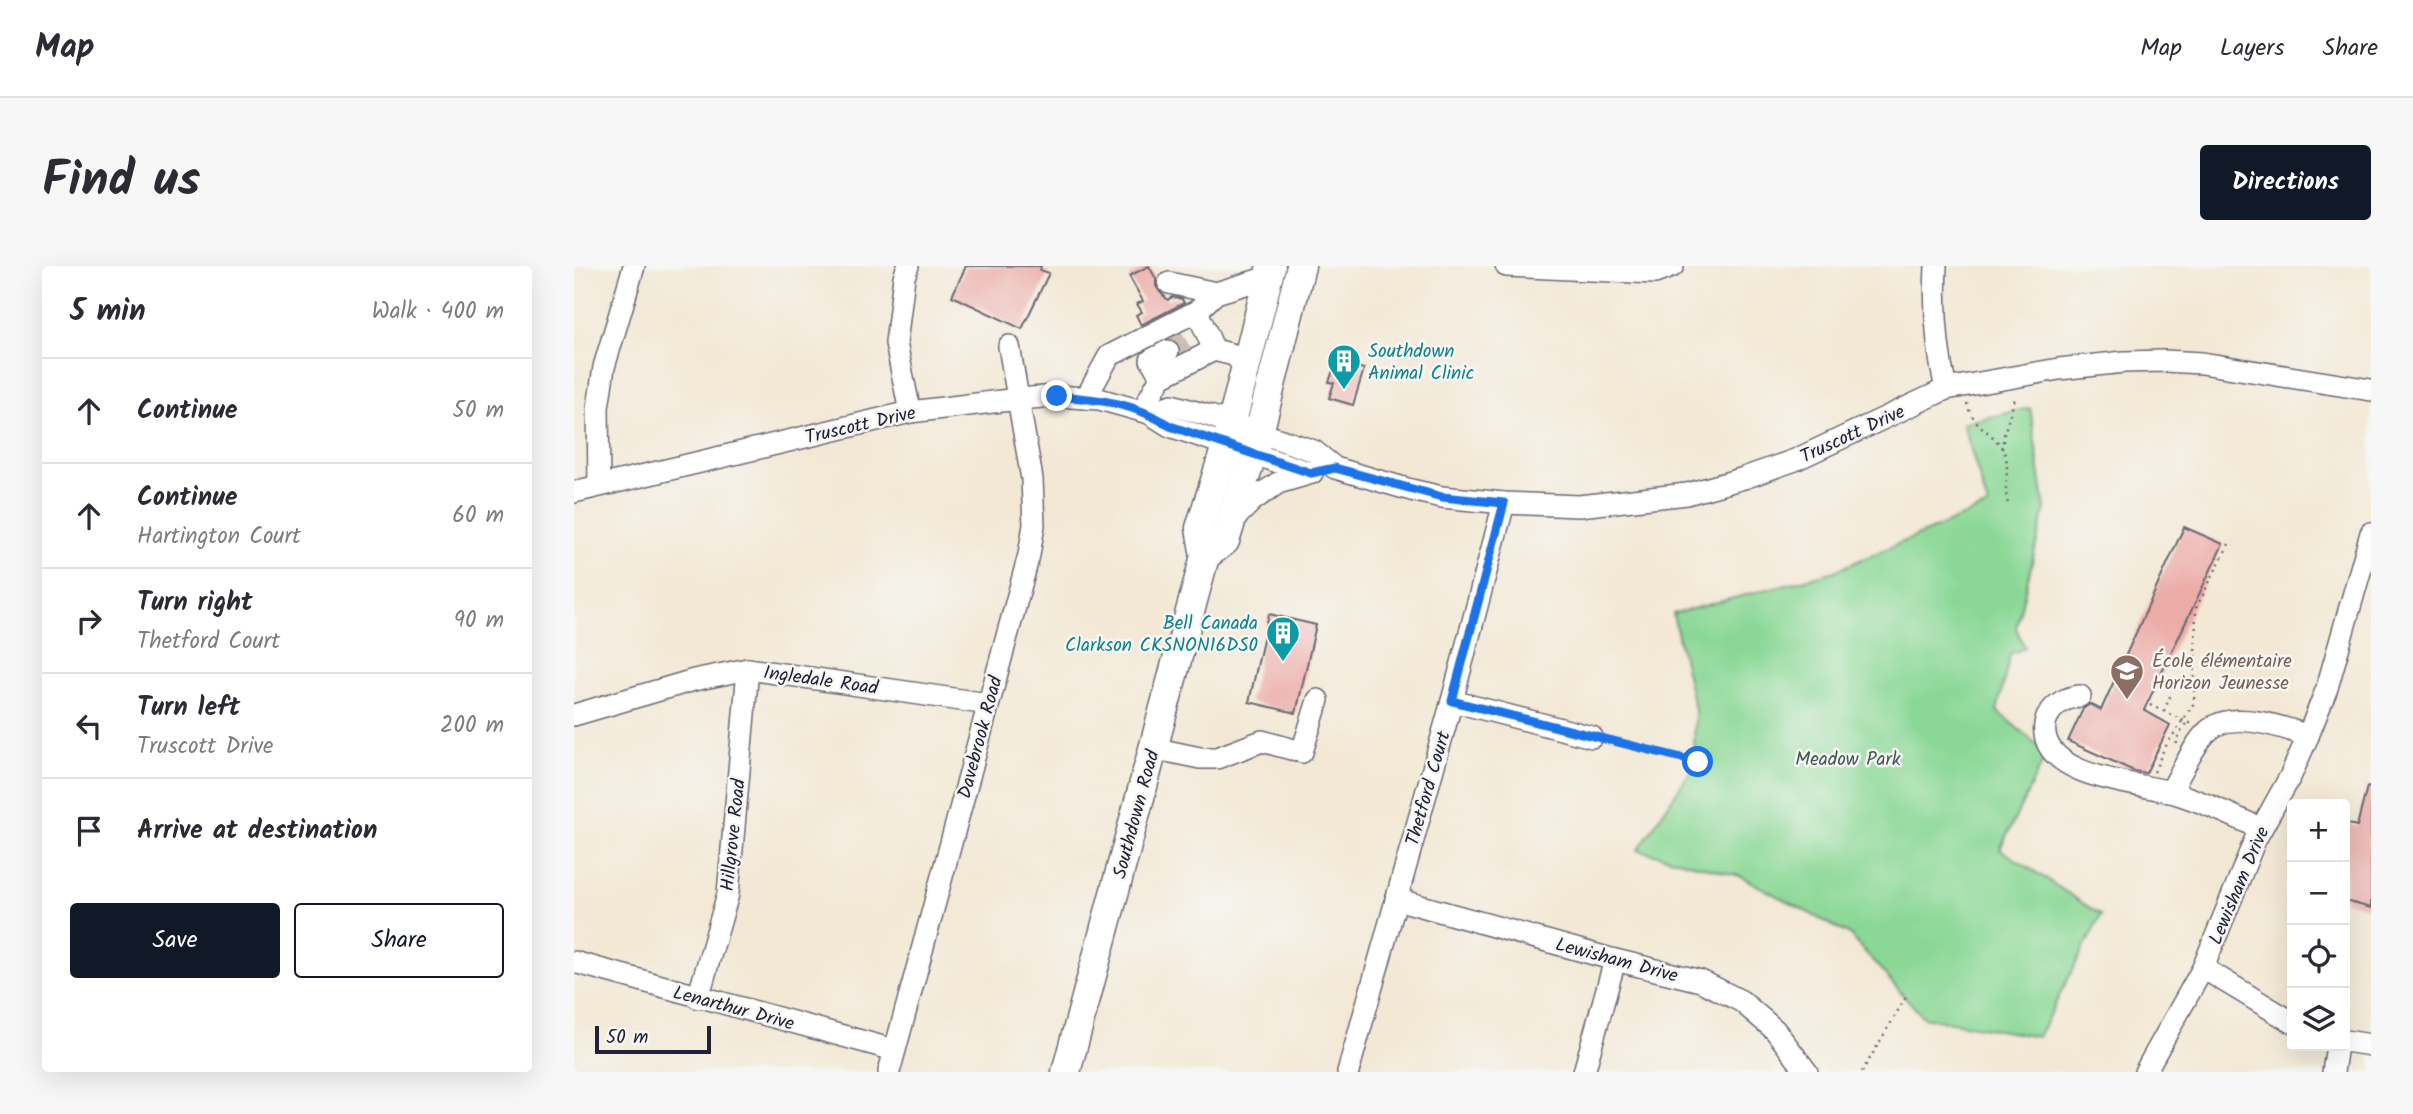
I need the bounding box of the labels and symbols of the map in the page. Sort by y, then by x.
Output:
place label: Southdown Animal Clinic [1368,337,1474,389]
building icon: Southdown Animal Clinic [1325,342,1363,391]
route end [1041,380,1072,411]
street label: Truscott Drive [1795,397,1911,472]
street label: Truscott Drive [802,399,919,453]
place label: Bell Canada Clarkson CKSNON16DS0 [1065,609,1258,661]
building icon: Bell Canada Clarkson CKSNON16DS0 [1264,614,1302,663]
place label: École élémentaire Horizon Jeunesse [2152,647,2292,699]
school or university icon: École élémentaire Horizon Jeunesse [2108,652,2146,701]
street label: Ingledale Road [761,658,881,704]
street label: Davebrook Road [950,672,1012,802]
street label: Thetford Court [1398,727,1460,849]
park label: Meadow Park [1795,745,1901,775]
street label: Southdown Road [1105,746,1169,882]
route start [1682,746,1713,777]
street label: Hillgrove Road [713,777,755,893]
street label: Lewisham Drive [2201,822,2278,950]
street label: Lewisham Drive [1552,930,1682,992]
street label: Lenarthur Drive [669,978,798,1040]
scale bar [595,1023,710,1055]

